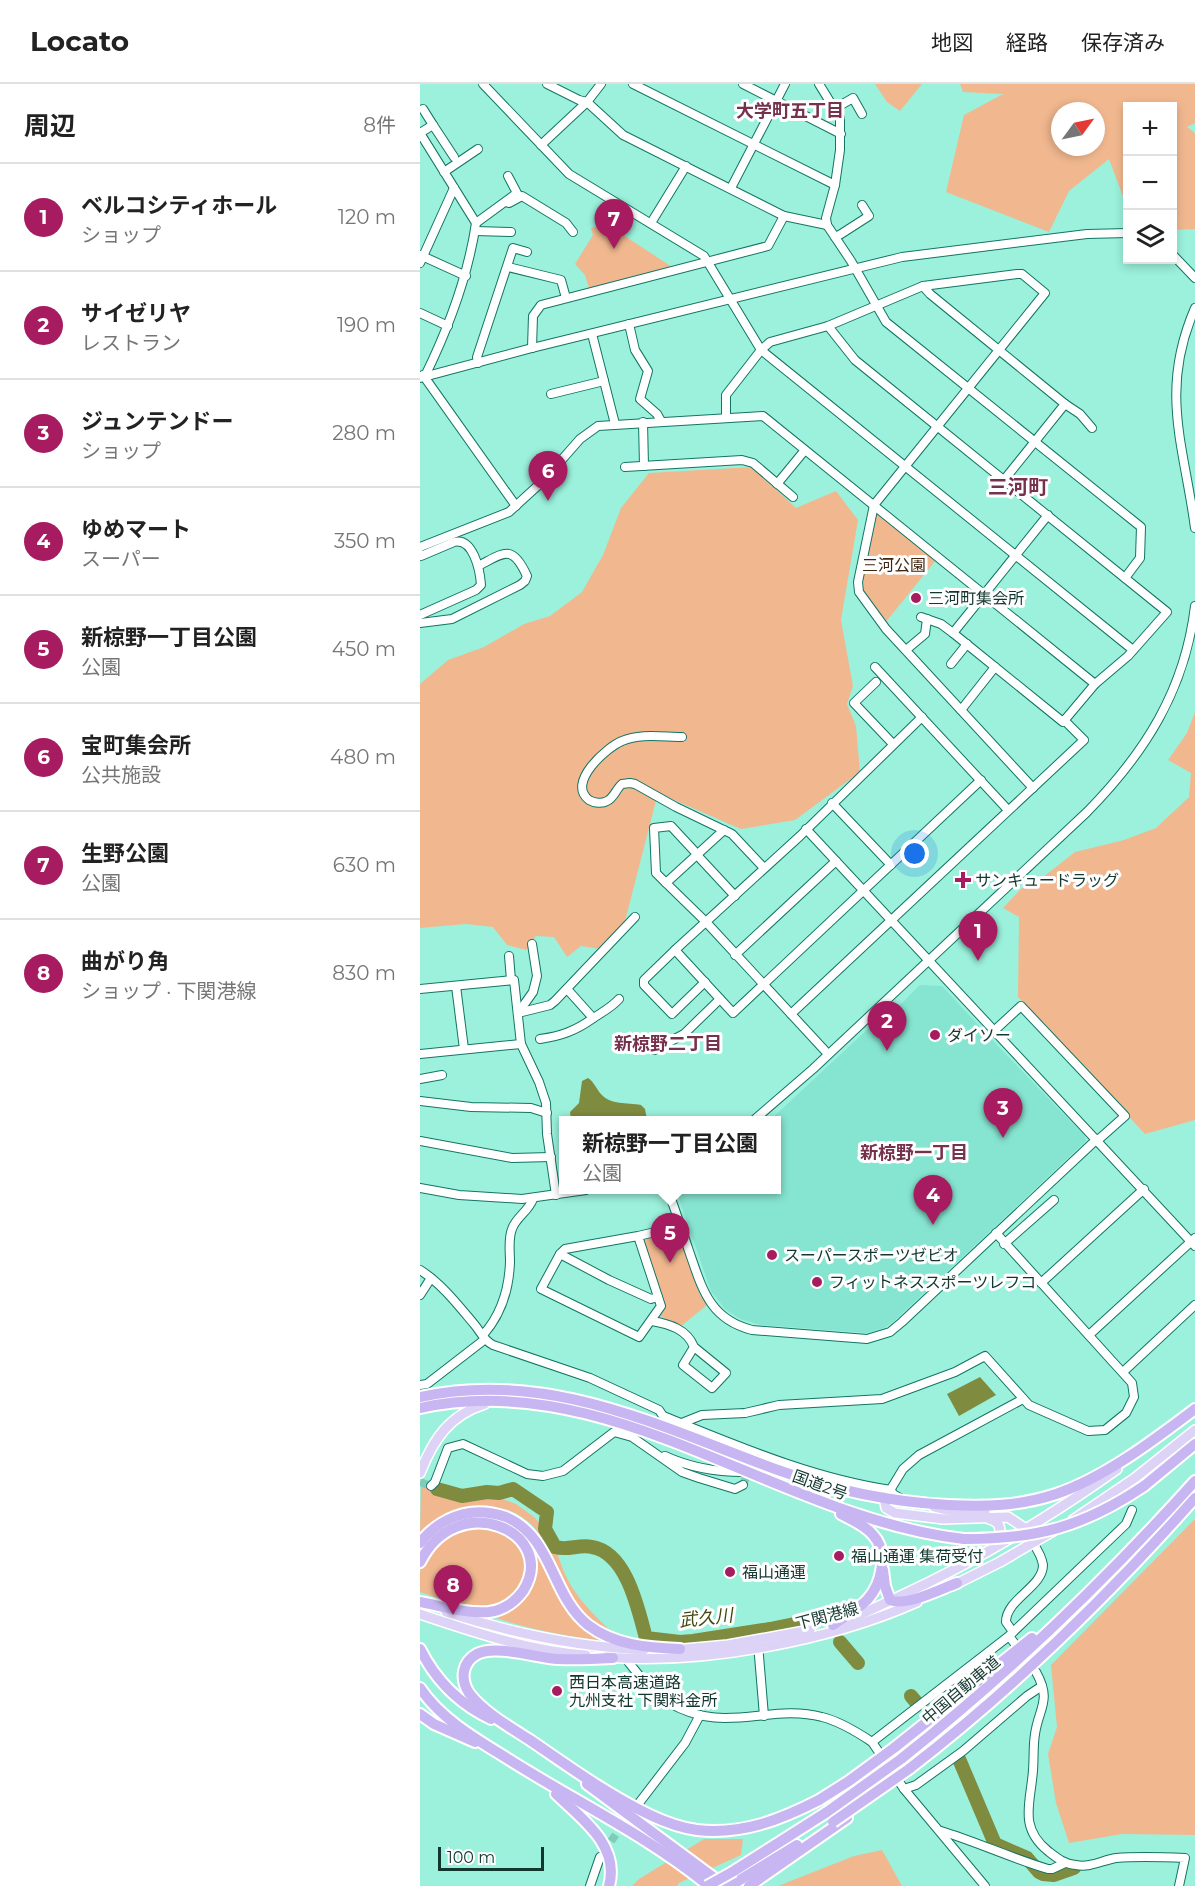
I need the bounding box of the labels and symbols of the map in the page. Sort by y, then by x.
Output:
district label: 大学町五丁目 [736,100,844,122]
north arrow [1051,102,1105,156]
pin: 7 [594,200,634,249]
pin: 6 [528,452,568,501]
district label: 三河町 [988,475,1048,499]
park label: 三河公園 [862,556,926,575]
place label: 三河町集会所 [928,589,1024,608]
marker: 三河町集会所 [909,591,923,605]
your location [900,839,929,868]
place label: サンキュードラッグ [975,871,1119,890]
marker: サンキュードラッグ [956,873,970,887]
pin: 1 [958,912,998,961]
pin: 2 [868,1002,906,1051]
place label: ダイソー [947,1026,1011,1045]
marker: ダイソー [928,1028,942,1042]
district label: 新椋野二丁目 [614,1033,722,1055]
pin: 3 [984,1088,1022,1138]
district label: 新椋野一丁目 [860,1142,968,1164]
pin: 4 [914,1176,952,1225]
pin: 5 [650,1214,690,1263]
place label: スーパースポーツゼビオ [784,1246,959,1265]
marker: スーパースポーツゼビオ [765,1248,779,1262]
place label: フィットネススポーツレフコ [829,1273,1036,1292]
marker: フィットネススポーツレフコ [810,1275,824,1289]
street label: 国道2号 [790,1466,850,1504]
place label: 福山通運 集荷受付 [851,1547,983,1566]
marker: 福山通運 集荷受付 [832,1549,846,1563]
place label: 福山通運 [742,1563,806,1582]
marker: 福山通運 [723,1565,737,1579]
pin: 8 [434,1566,472,1615]
street label: 下関港線 [794,1599,860,1633]
water label: 武久川 [678,1604,736,1632]
street label: 中国自動車道 [918,1652,1004,1728]
place label: 西日本高速道路 九州支社 下関料金所 [569,1673,717,1710]
marker: 西日本高速道路 九州支社 下関料金所 [550,1684,564,1698]
scale bar [438,1844,544,1872]

